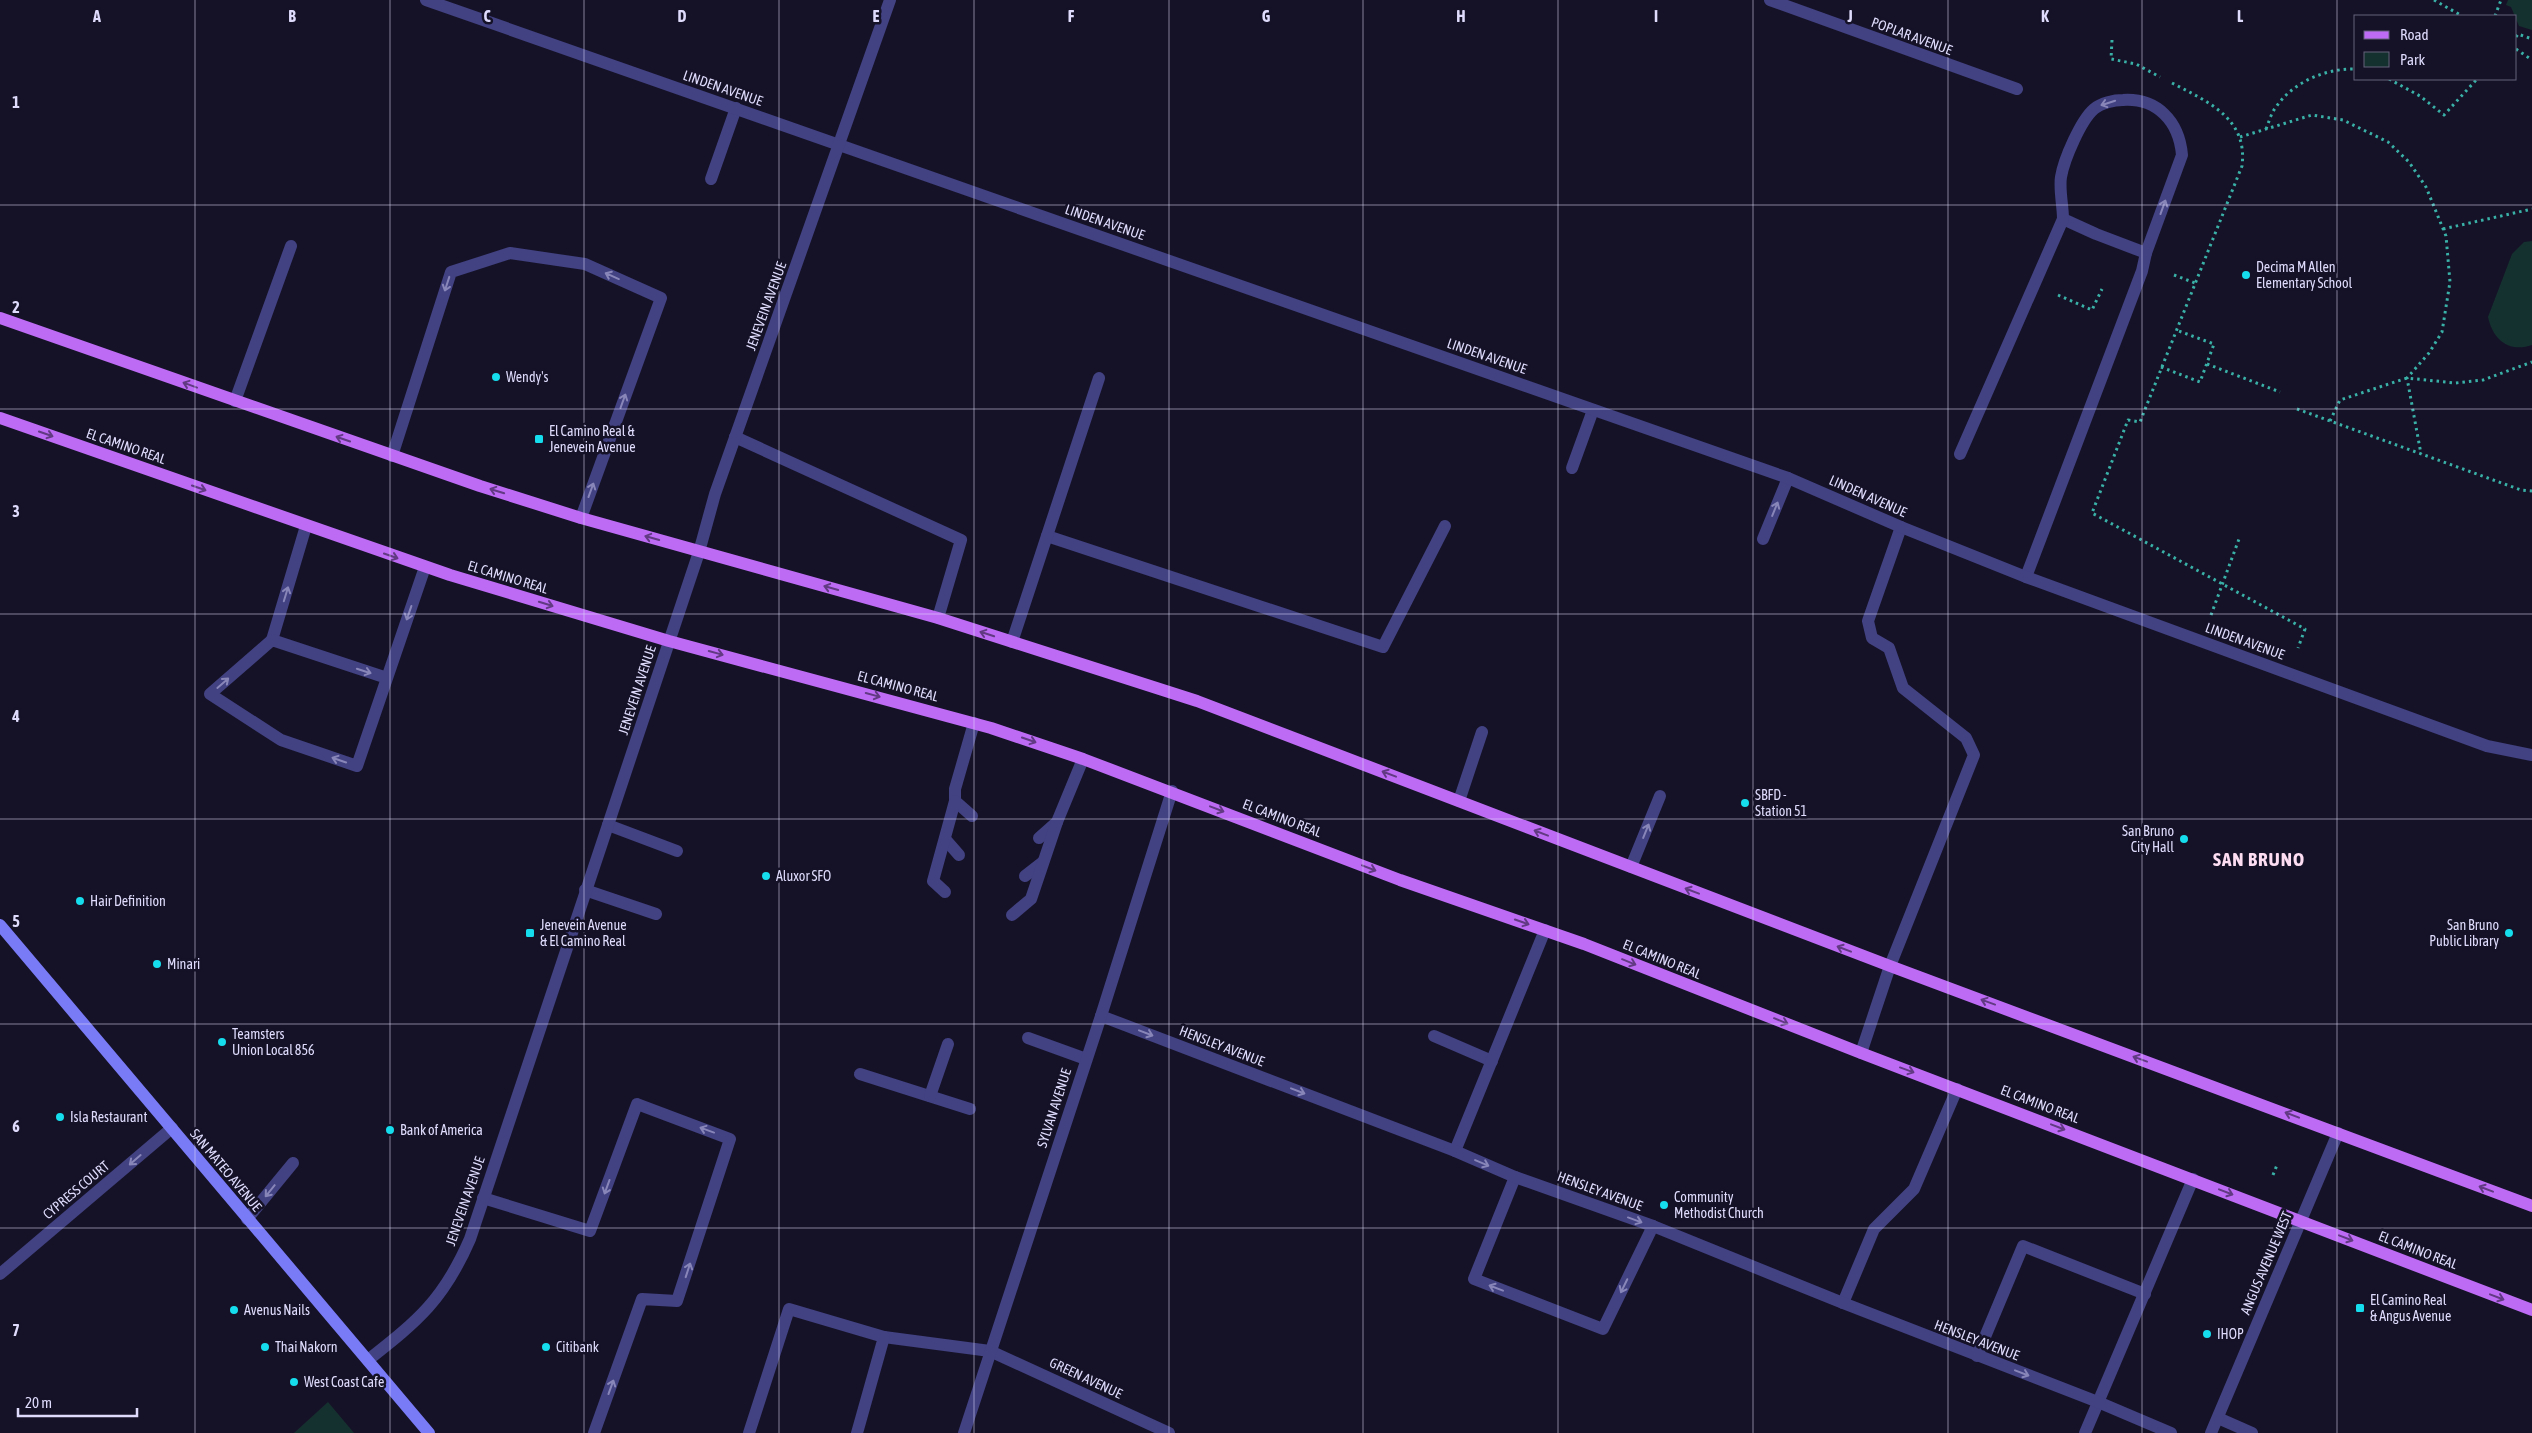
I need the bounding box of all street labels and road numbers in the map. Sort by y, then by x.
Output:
street label: POPLAR AVENUE [1869,14,1955,58]
street label: LINDEN AVENUE [681,67,765,109]
street label: LINDEN AVENUE [1063,201,1147,243]
street label: JENEVEIN AVENUE [743,259,789,352]
street label: LINDEN AVENUE [1445,335,1529,377]
street label: EL CAMINO REAL [84,425,168,467]
street label: LINDEN AVENUE [1827,472,1909,520]
street label: EL CAMINO REAL [466,557,551,597]
street label: LINDEN AVENUE [2203,619,2287,663]
street label: JENEVEIN AVENUE [615,643,659,737]
street label: EL CAMINO REAL [856,668,941,705]
street label: EL CAMINO REAL [1240,796,1324,841]
street label: EL CAMINO REAL [1621,936,1704,982]
street label: HENSLEY AVENUE [1177,1022,1267,1070]
street label: SYLVAN AVENUE [1034,1066,1074,1150]
street label: EL CAMINO REAL [1998,1082,2082,1127]
street label: SAN MATEO AVENUE [187,1126,265,1214]
street label: JENEVEIN AVENUE [442,1154,488,1248]
street label: CYPRESS COURT [40,1158,112,1222]
street label: HENSLEY AVENUE [1555,1168,1645,1214]
street label: ANGUS AVENUE WEST [2237,1209,2295,1317]
street label: EL CAMINO REAL [2376,1228,2460,1273]
street label: HENSLEY AVENUE [1932,1316,2022,1364]
street label: GREEN AVENUE [1047,1354,1125,1402]

